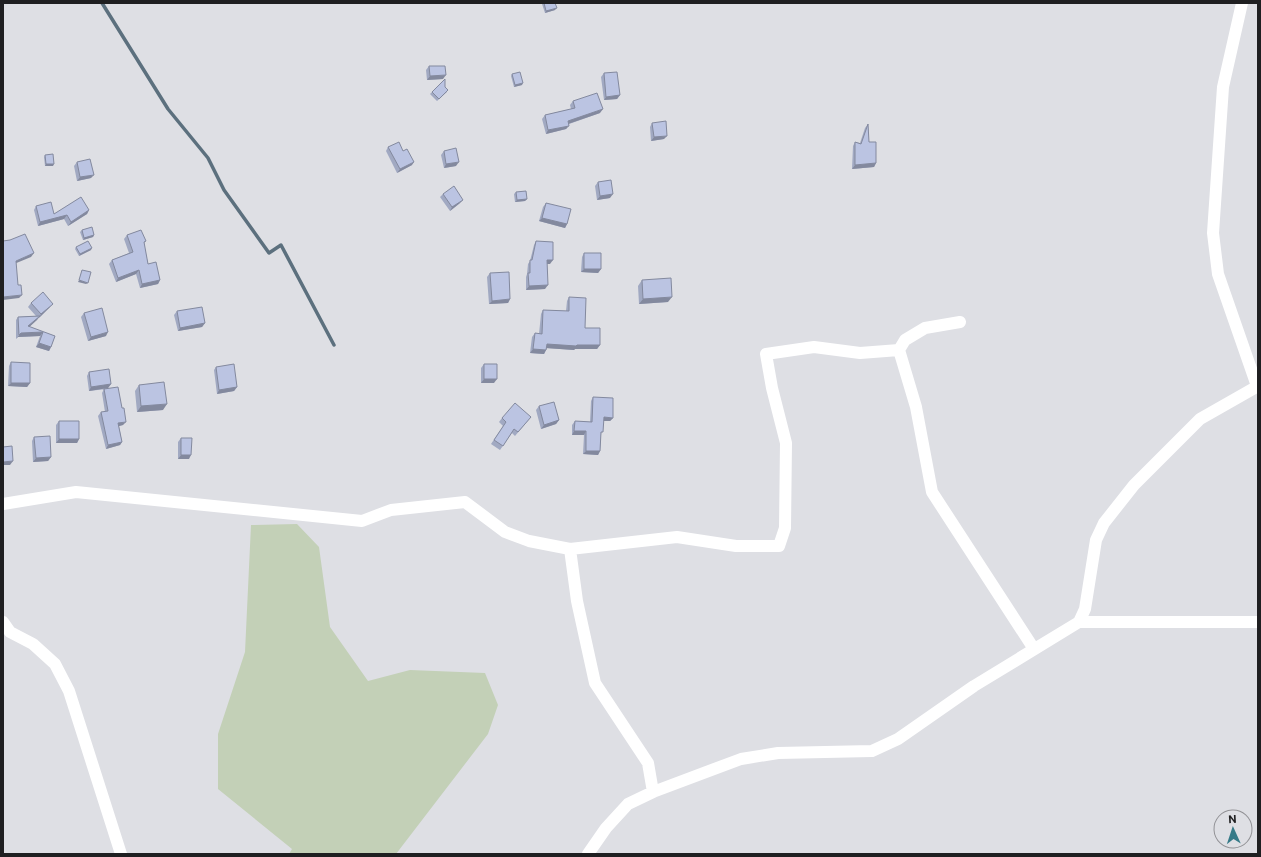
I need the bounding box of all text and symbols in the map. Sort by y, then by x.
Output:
north arrow [1213,809,1253,849]
text: N [1228,812,1237,825]

